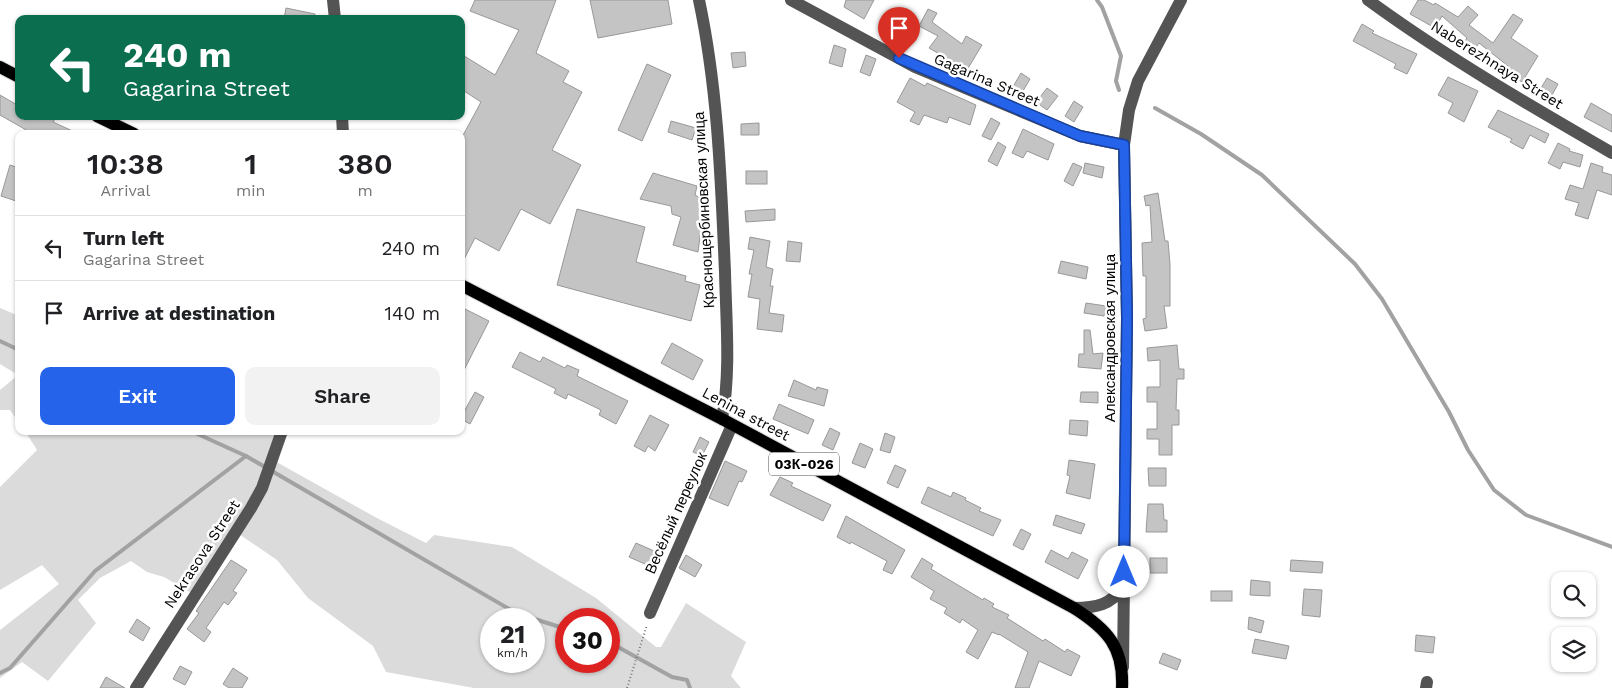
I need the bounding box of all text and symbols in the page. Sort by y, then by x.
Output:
pin [878,7,920,58]
icon: arrive [885,14,913,42]
street label: Naberezhnaya Street [1428,17,1567,113]
text: 240 m [123,34,232,76]
icon: left [40,35,105,100]
street label: Gagarina Street [931,50,1043,111]
text: Gagarina Street [123,76,290,101]
street label: Краснощербиновская улица [690,111,718,309]
text: 10:38 [87,146,164,181]
text: 1 [244,146,257,181]
text: 380 [337,146,393,181]
text: Arrival [101,181,150,200]
text: min [236,181,265,200]
text: m [358,181,373,200]
text: Turn left [83,227,164,250]
icon: left [40,234,68,262]
text: 240 m [381,237,440,260]
text: Gagarina Street [83,250,204,269]
street label: Александровская улица [1101,253,1119,422]
icon: arrive [40,299,68,327]
text: Arrive at destination [83,302,275,325]
text: 140 m [385,302,440,325]
button: Exit [40,367,235,425]
button: Share [245,367,440,425]
street label: Lenina street [699,383,794,445]
street label: Весёлый переулок [641,449,711,577]
road number: 03К-026 [769,452,839,476]
street label: Nekrasova Street [160,496,244,611]
position arrow [1097,545,1149,597]
map controls [1551,572,1596,672]
button: search [1551,572,1596,617]
speed limit sign: 30 [555,608,620,673]
text: 21 [500,620,525,649]
button: layers [1551,627,1596,672]
text: km/h [497,646,528,660]

